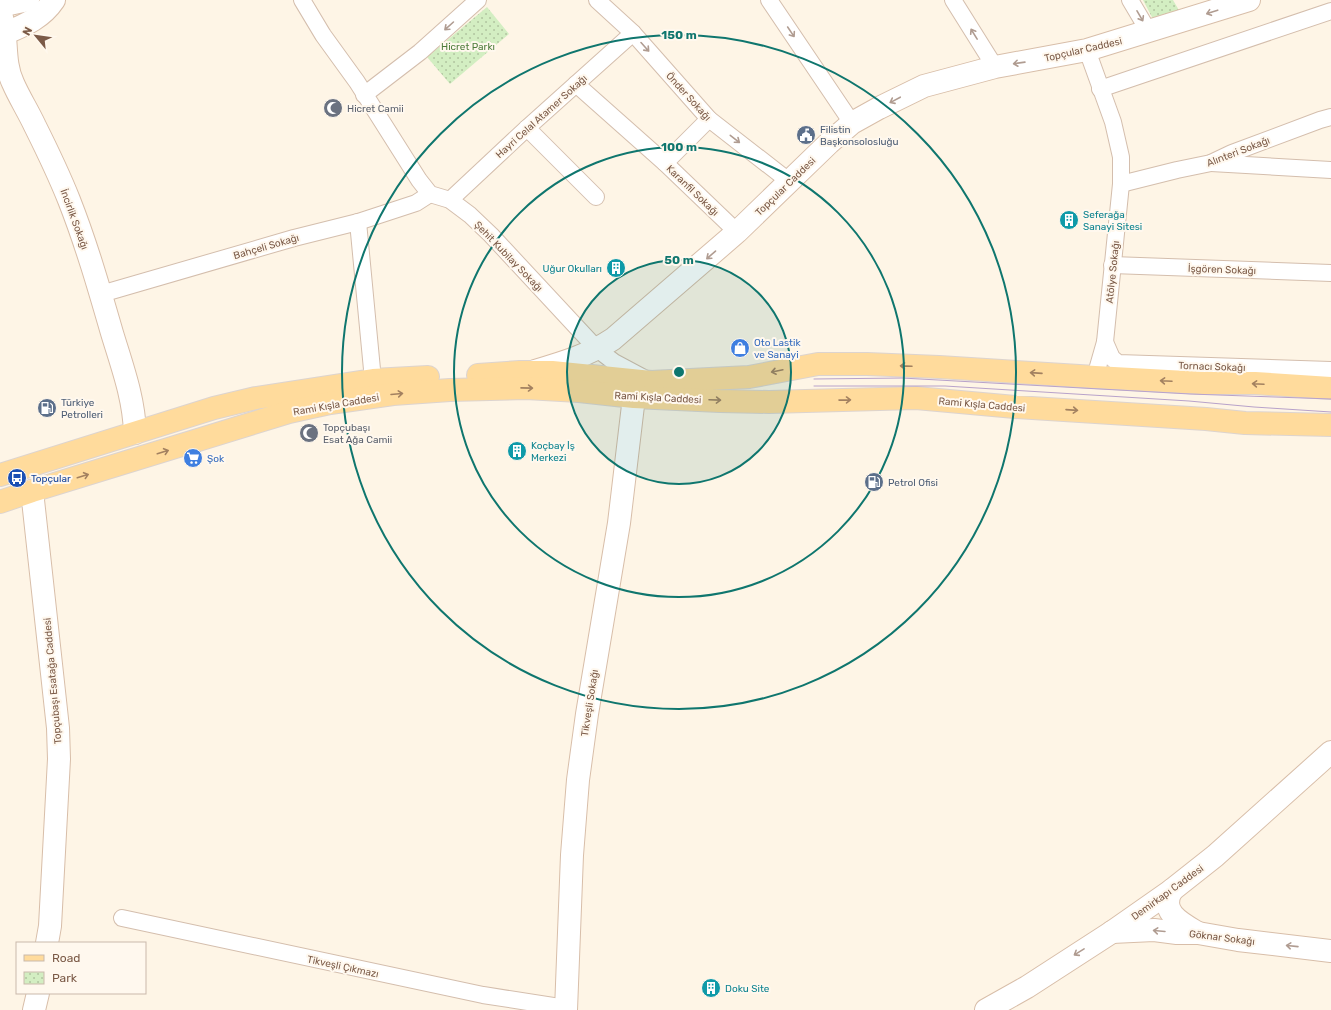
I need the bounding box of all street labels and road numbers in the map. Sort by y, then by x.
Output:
street label: Topçular Caddesi [1043,35,1123,65]
street label: Önder Sokağı [663,70,713,123]
street label: Hayri Celal Atamer Sokağı [493,73,590,161]
street label: Alınteri Sokağı [1205,134,1272,169]
street label: Topçular Caddesi [753,155,818,219]
street label: Karanfil Sokağı [664,163,721,219]
street label: İncirlik Sokağı [58,187,91,251]
street label: Şehit Kubilay Sokağı [472,219,545,294]
street label: Bahçeli Sokağı [232,232,300,262]
street label: Atölye Sokağı [1104,240,1122,304]
street label: İşgören Sokağı [1188,263,1256,277]
street label: Tornacı Sokağı [1178,360,1246,374]
street label: Rami Kışla Caddesi [614,390,702,406]
street label: Rami Kışla Caddesi [292,392,380,418]
street label: Rami Kışla Caddesi [938,395,1026,415]
street label: Topçubaşı Esatağa Caddesi [41,617,64,745]
street label: Tikveşli Sokağı [579,669,601,737]
street label: Demirkapı Caddesi [1129,863,1206,923]
street label: Göknar Sokağı [1188,928,1255,948]
street label: Tikveşli Çıkmazı [306,954,380,980]

